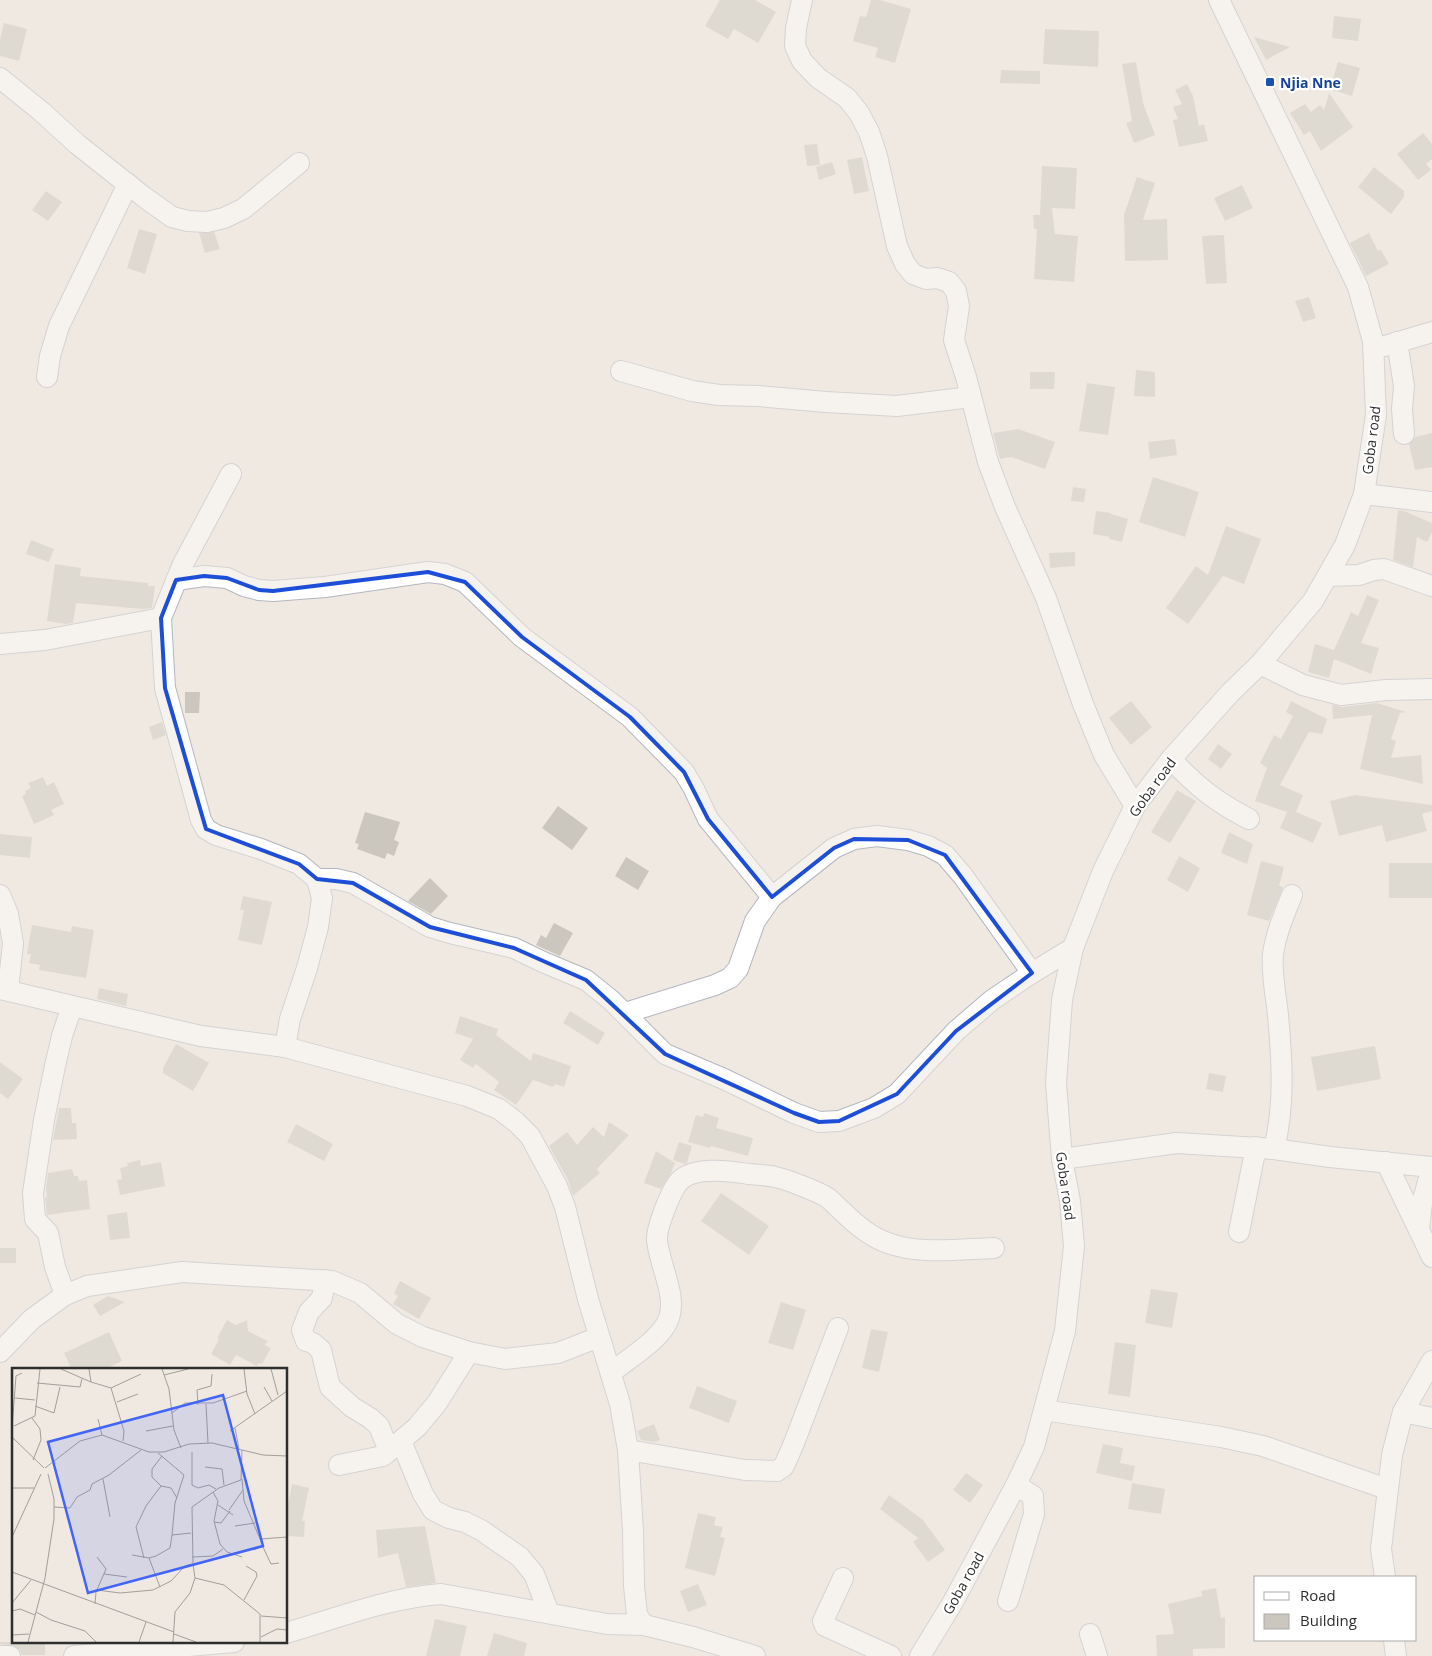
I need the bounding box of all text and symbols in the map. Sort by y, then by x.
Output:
place label: Njia Nne [1280,73,1341,92]
marker: Njia Nne [1264,76,1276,88]
street label: Goba road [1357,405,1385,475]
street label: Goba road [1124,753,1180,821]
street label: Goba road [1052,1150,1080,1222]
inset map [12,1368,288,1644]
street label: Goba road [938,1548,988,1618]
legend [1254,1576,1417,1641]
text: Road [1300,1585,1336,1605]
text: Building [1300,1610,1357,1630]

